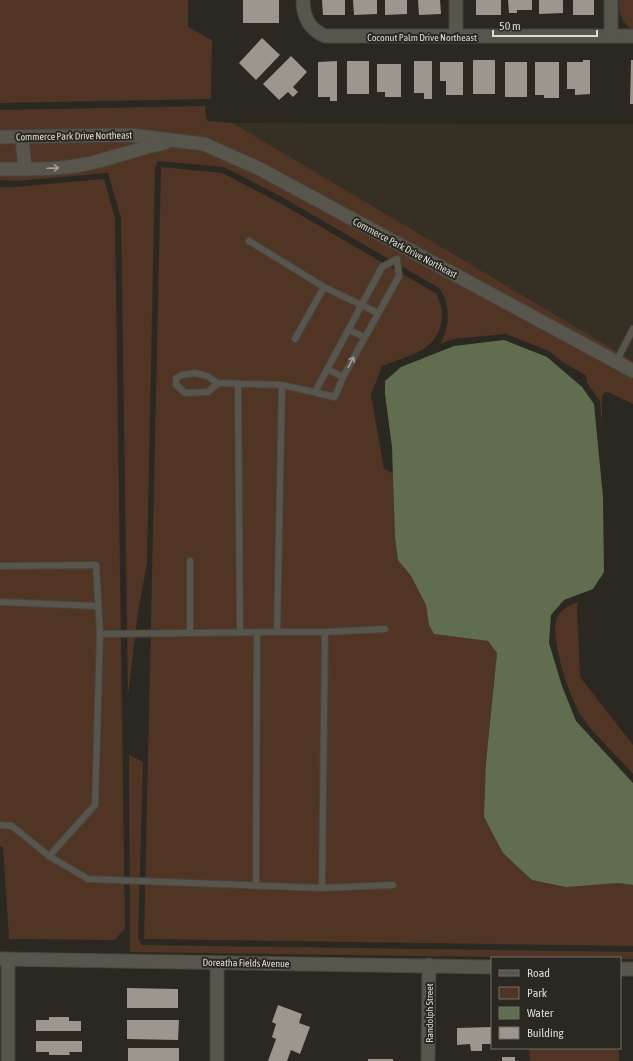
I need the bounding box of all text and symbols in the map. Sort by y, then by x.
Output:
scale bar [493,12,597,38]
text: 50 m [499,19,521,33]
street label: Coconut Palm Drive Northeast [367,32,477,43]
street label: Commerce Park Drive Northeast [16,129,132,143]
one-way arrow [46,164,59,172]
street label: Commerce Park Drive Northeast [351,216,459,280]
one-way arrow [348,356,356,368]
street label: Doreatha Fields Avenue [202,957,290,969]
legend [491,957,621,1049]
text: Road [527,966,550,980]
street label: Randolph Street [424,983,435,1043]
text: Park [527,986,548,1000]
text: Water [527,1006,554,1020]
text: Building [527,1026,565,1040]

